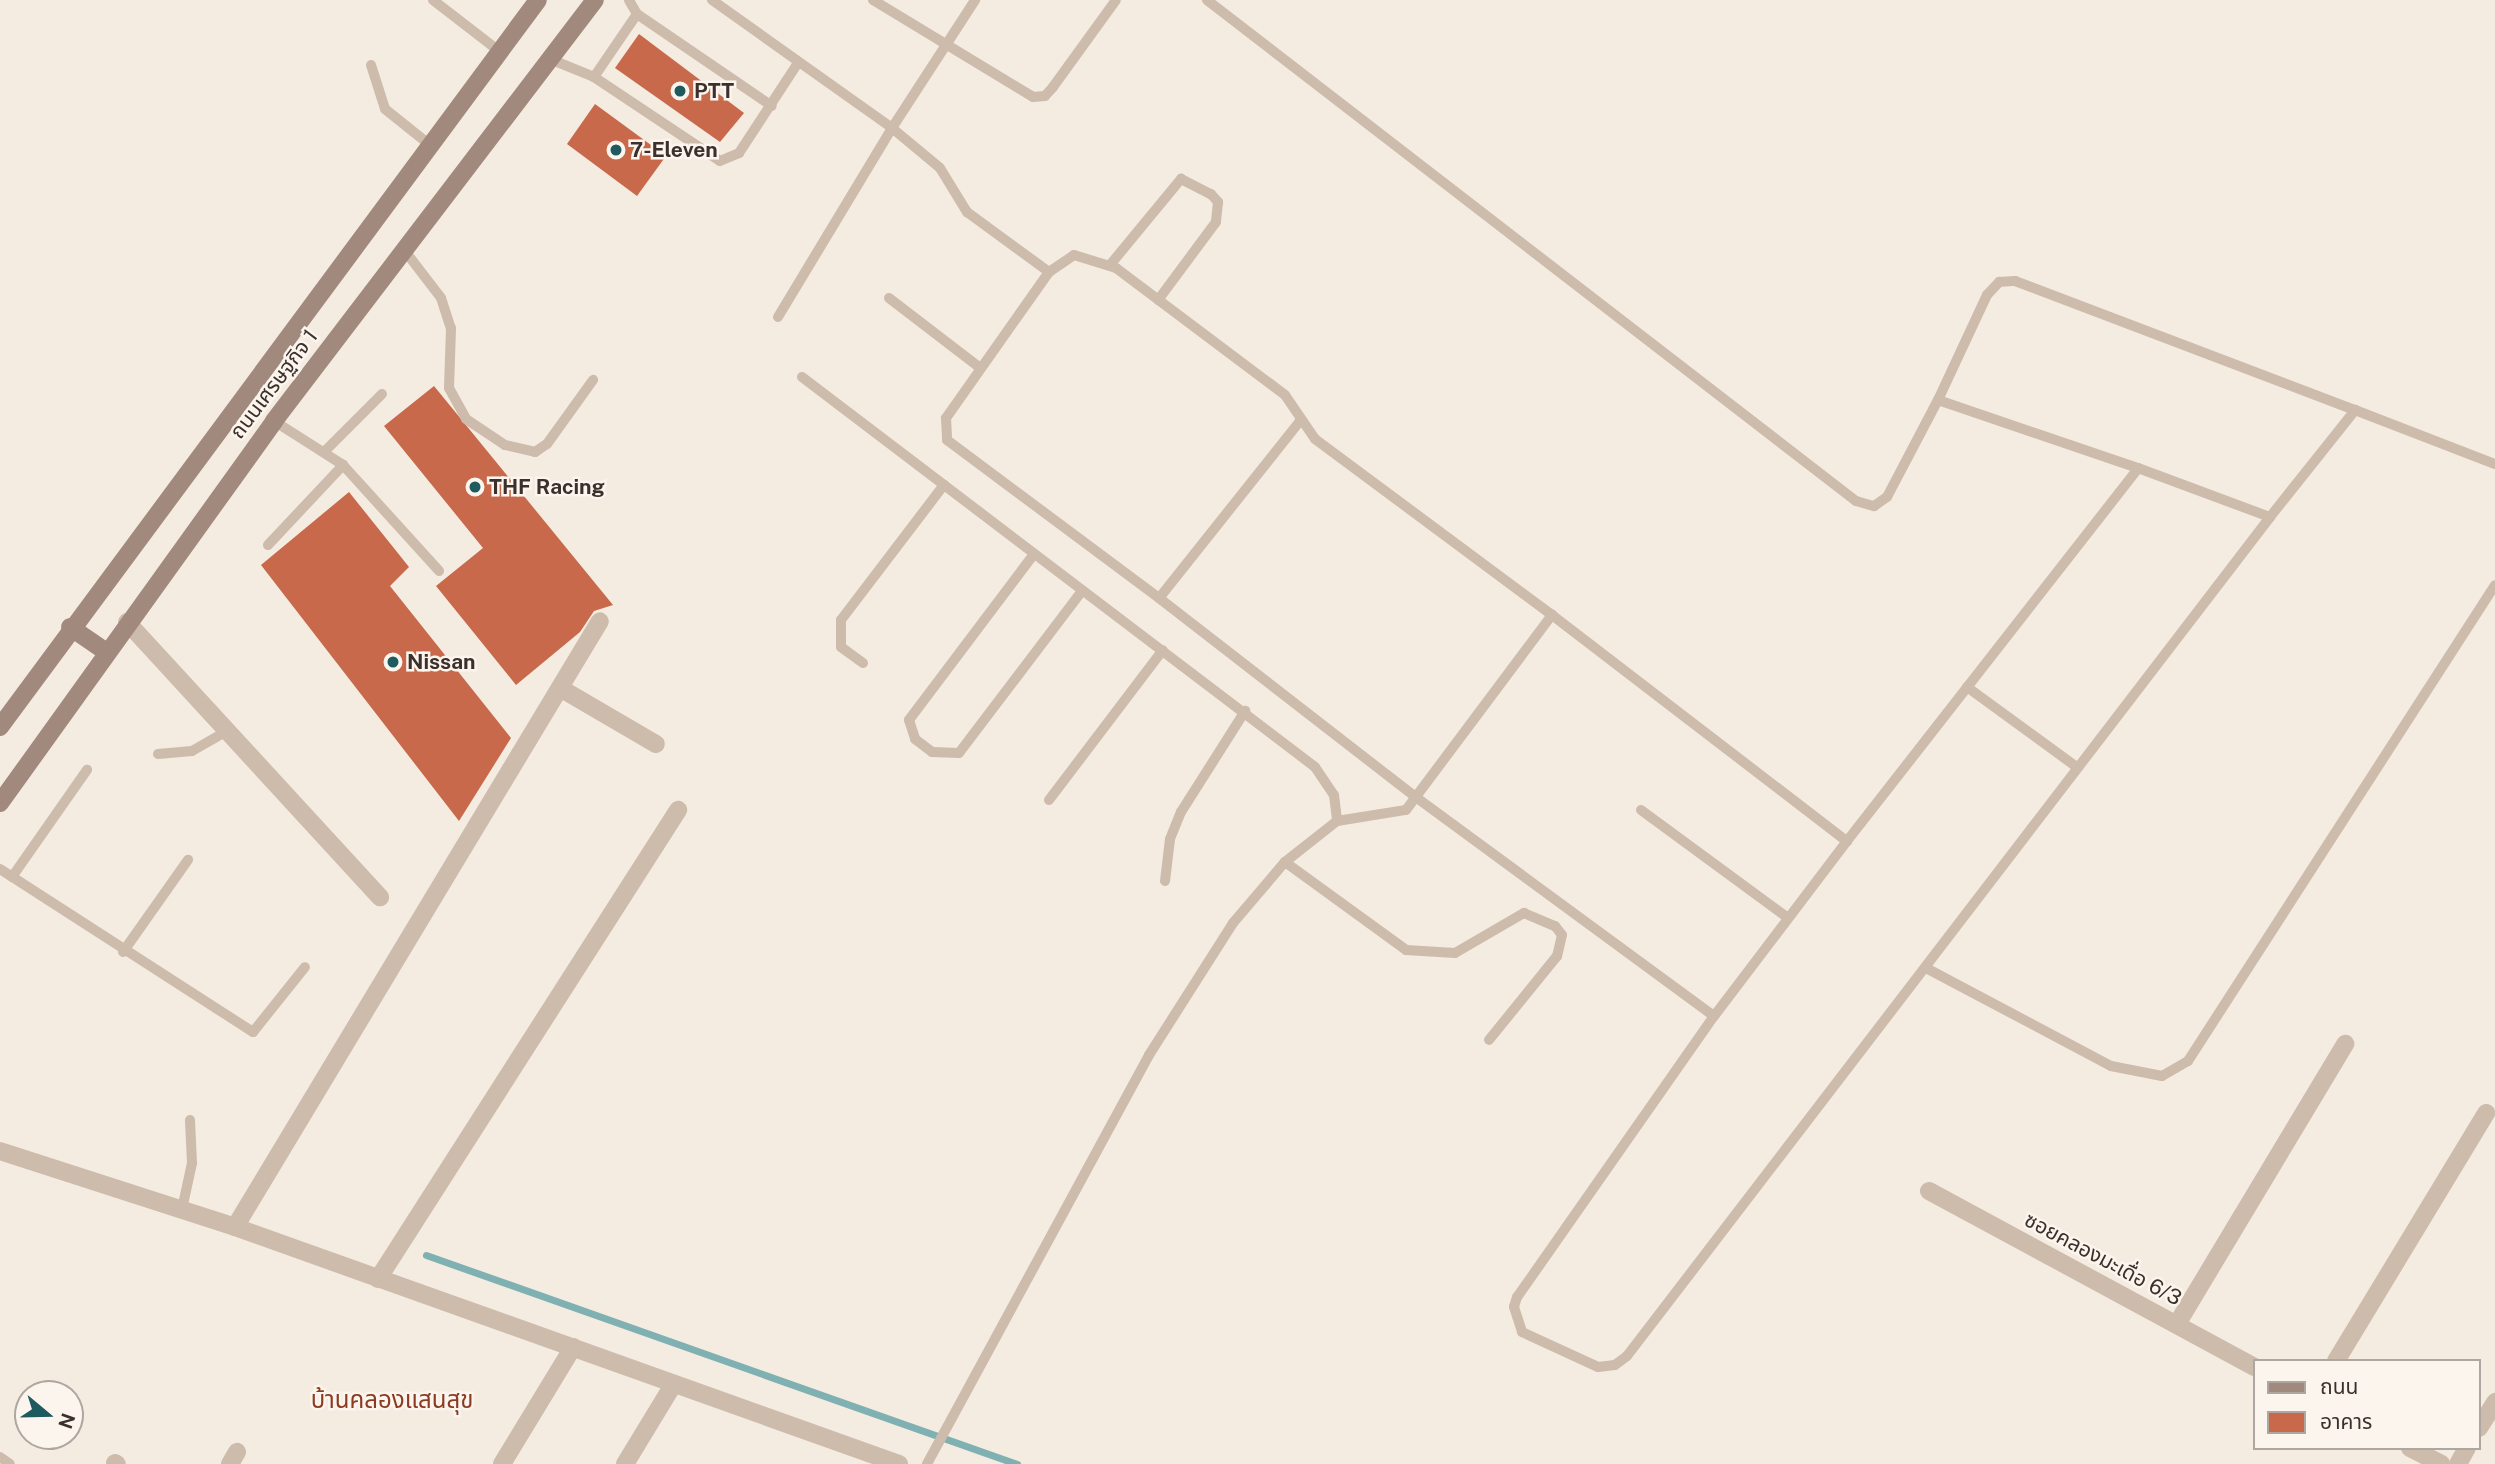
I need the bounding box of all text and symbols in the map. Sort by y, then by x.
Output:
place label: PTT [694,78,734,104]
marker: PTT [672,83,688,99]
place label: 7-Eleven [630,137,718,163]
marker: 7-Eleven [608,142,624,158]
street label: ถนนเศรษฐกิจ 1 [225,324,323,444]
place label: THF Racing [489,474,605,500]
marker: THF Racing [467,479,483,495]
place label: Nissan [407,649,476,675]
marker: Nissan [385,654,401,670]
street label: ซอยคลองมะเดื่อ 6/3 [2020,1207,2186,1311]
legend [2254,1359,2481,1450]
text: ถนน [2320,1374,2358,1399]
north arrow [14,1380,84,1450]
district label: บ้านคลองแสนสุข [311,1386,473,1414]
text: อาคาร [2320,1409,2372,1434]
text: N [54,1411,80,1432]

